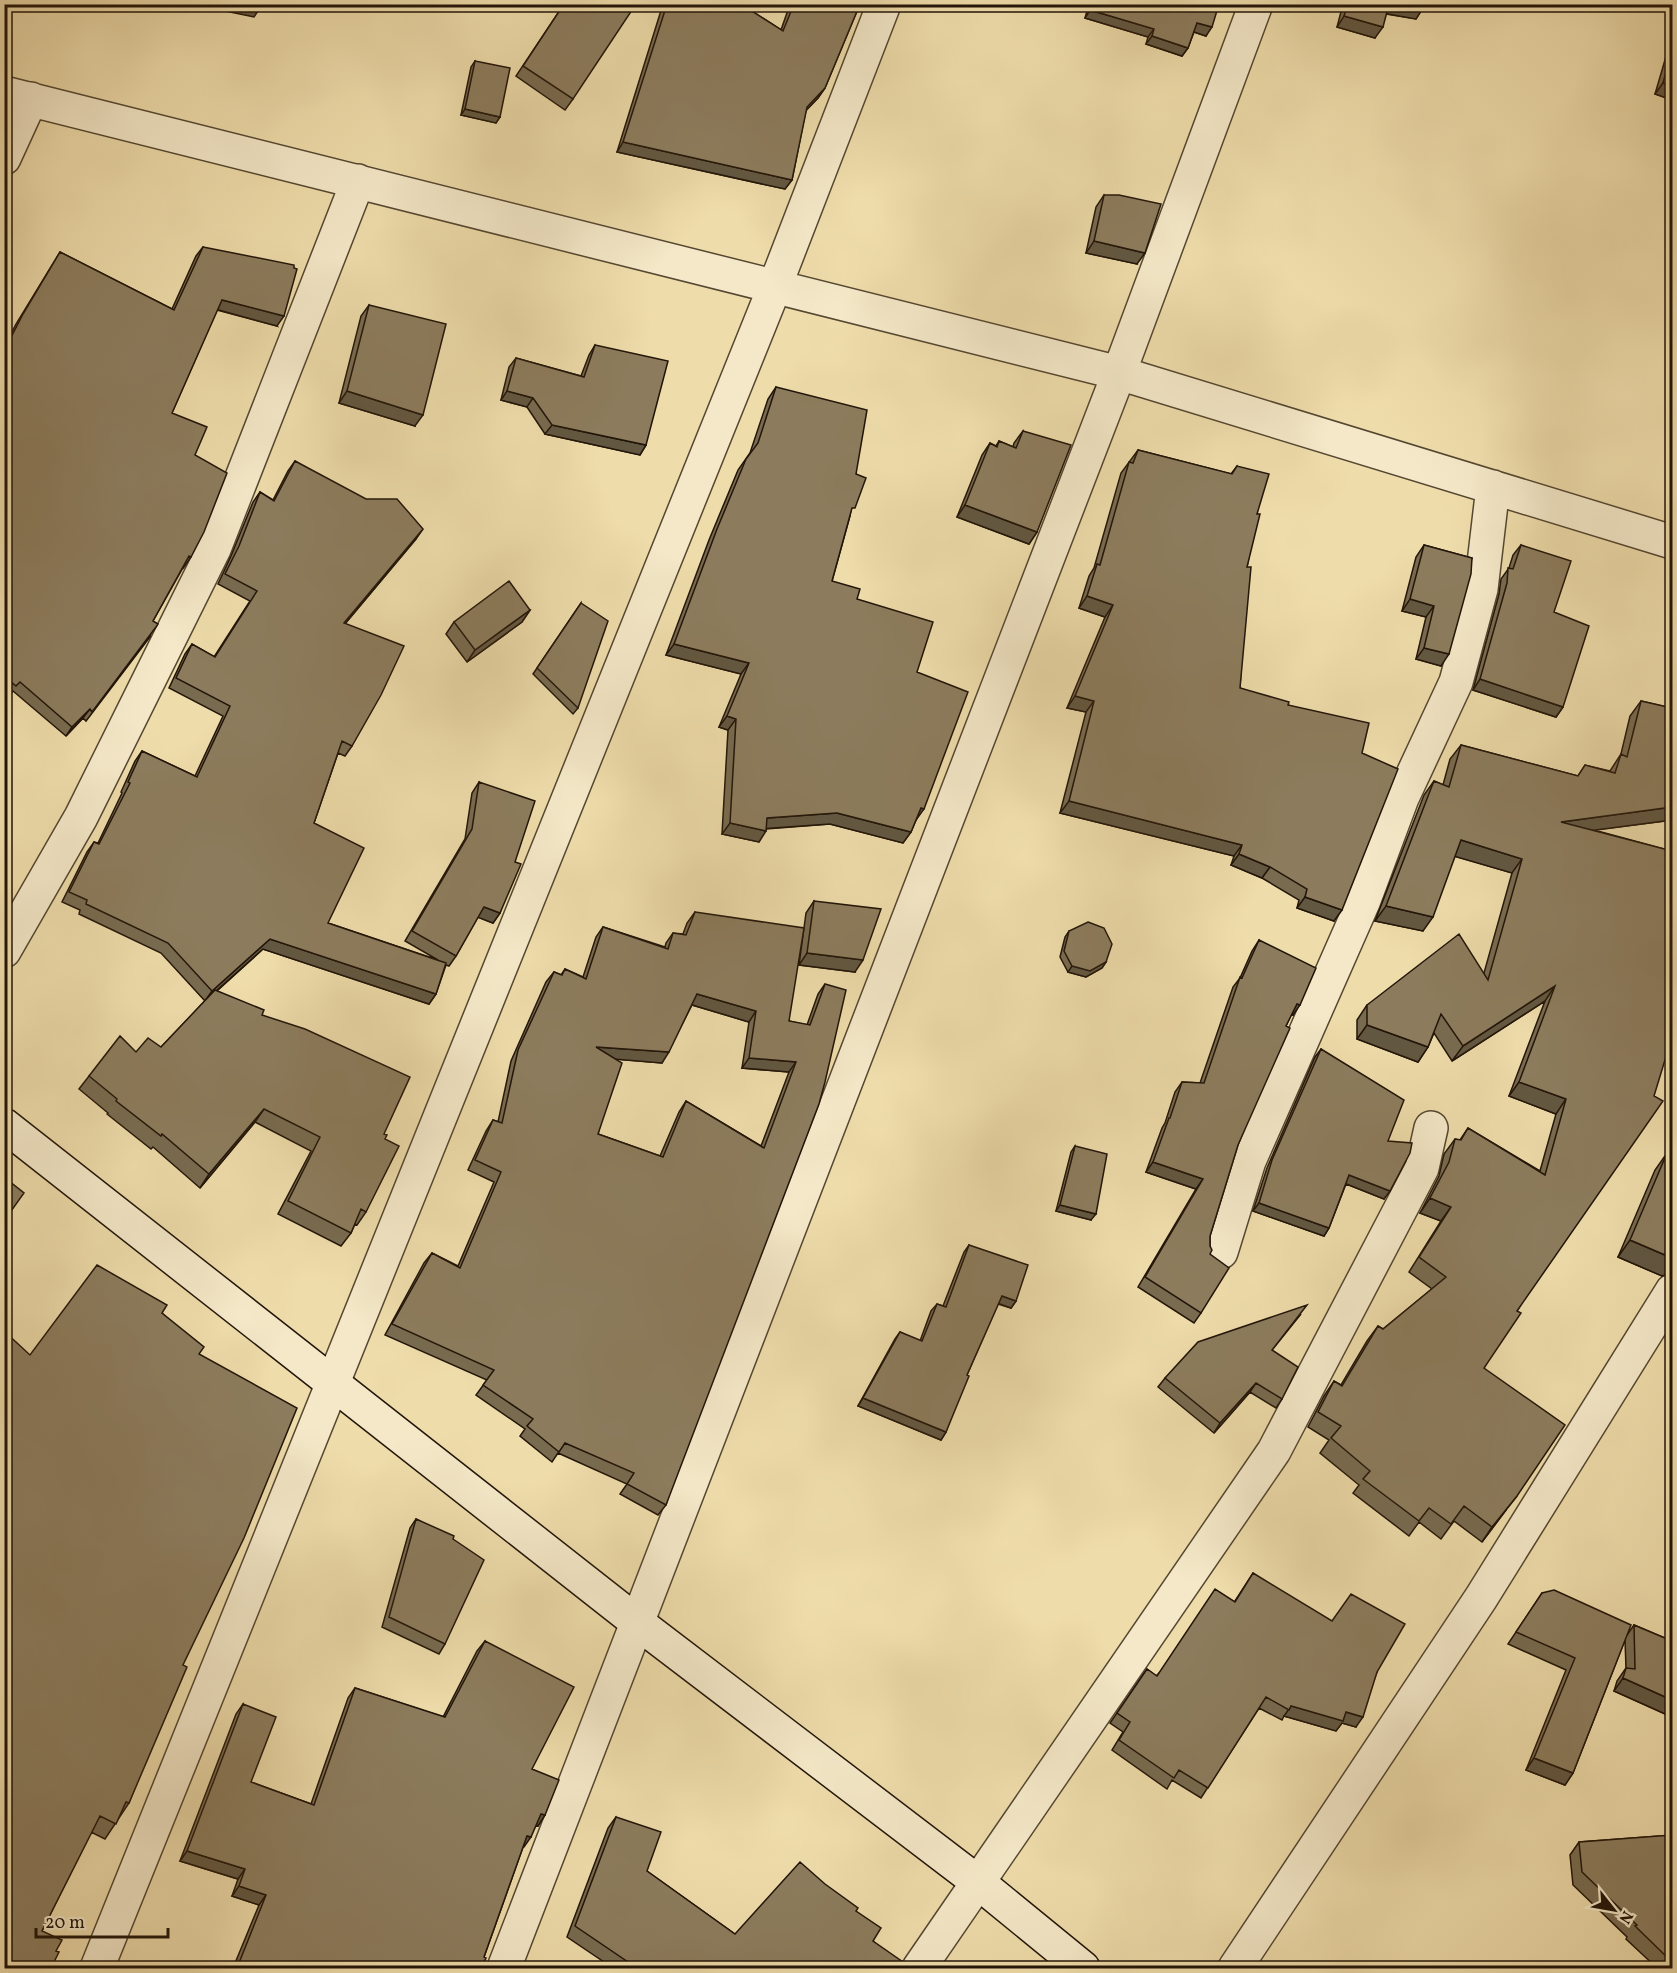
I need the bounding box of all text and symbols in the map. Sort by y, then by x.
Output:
north arrow [1584,1880,1644,1940]
scale bar [36,1901,168,1939]
text: N [1613,1906,1638,1928]
text: 20 m [45,1911,85,1936]

